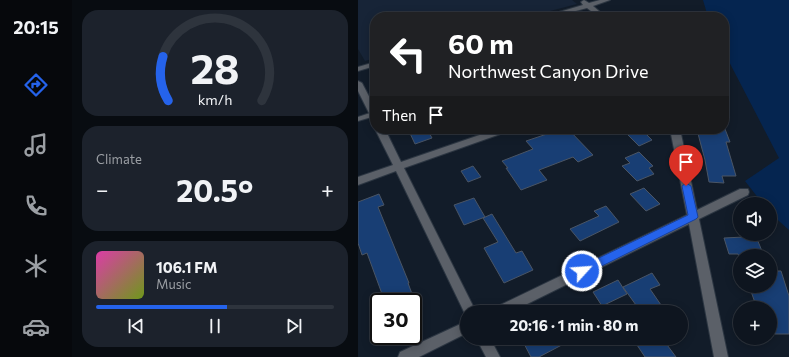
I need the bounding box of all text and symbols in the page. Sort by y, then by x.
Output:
text: 20:15 [13,16,59,38]
text: 60 m [448,26,514,60]
icon: left [382,28,434,80]
text: 28 [190,42,240,93]
text: Northwest Canyon Drive [448,60,648,82]
icon: directions [22,71,50,99]
text: km/h [198,89,232,107]
icon: arrive [425,104,447,126]
text: Then [382,106,417,124]
icon: music [22,131,50,159]
pin [669,145,703,186]
text: Climate [96,151,142,167]
icon: arrive [675,151,697,173]
text: 20.5° [176,171,253,208]
text: − [96,176,109,203]
text: + [321,176,334,203]
icon: phone [22,192,50,220]
map controls [733,197,777,345]
button: sound [733,197,777,241]
button: layers [733,249,777,293]
position arrow [561,250,603,292]
icon: climate [22,252,50,280]
text: 106.1 FM [156,258,217,276]
text: Music [156,276,191,292]
speed limit sign: 30 [370,293,422,345]
button: + [733,301,777,345]
icon: car [22,313,50,341]
icon: previous [125,315,147,337]
icon: pause [204,315,226,337]
icon: next [283,315,305,337]
text: 20:16 · 1 min · 80 m [510,316,638,334]

